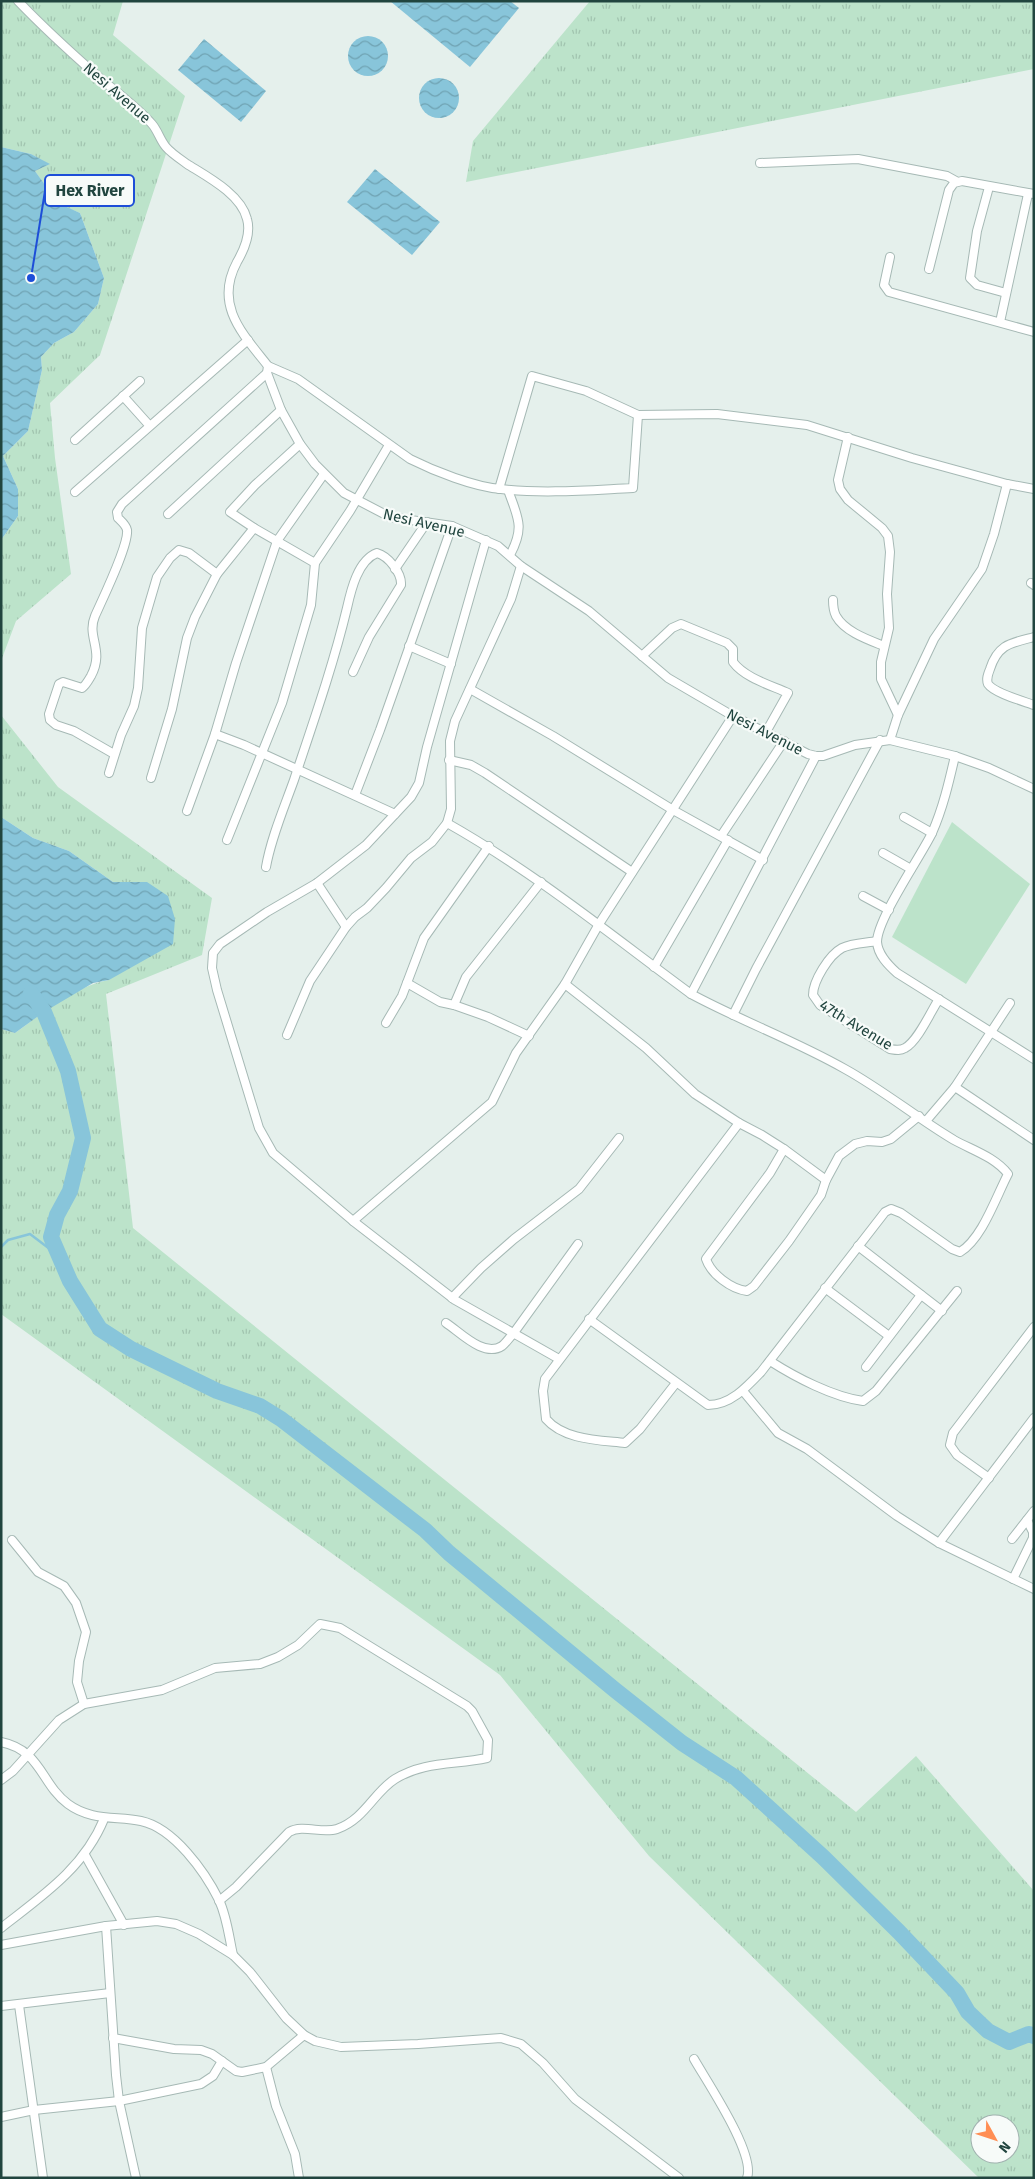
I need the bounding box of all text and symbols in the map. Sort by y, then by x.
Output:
street label: Nesi Avenue [80,59,154,127]
callout: Hex River [45,175,134,206]
text: Hex River [56,181,125,200]
street label: Nesi Avenue [381,505,467,541]
street label: Nesi Avenue [724,705,806,759]
street label: 47th Avenue [816,996,896,1054]
north arrow [970,2114,1020,2164]
text: N [995,2138,1014,2156]

